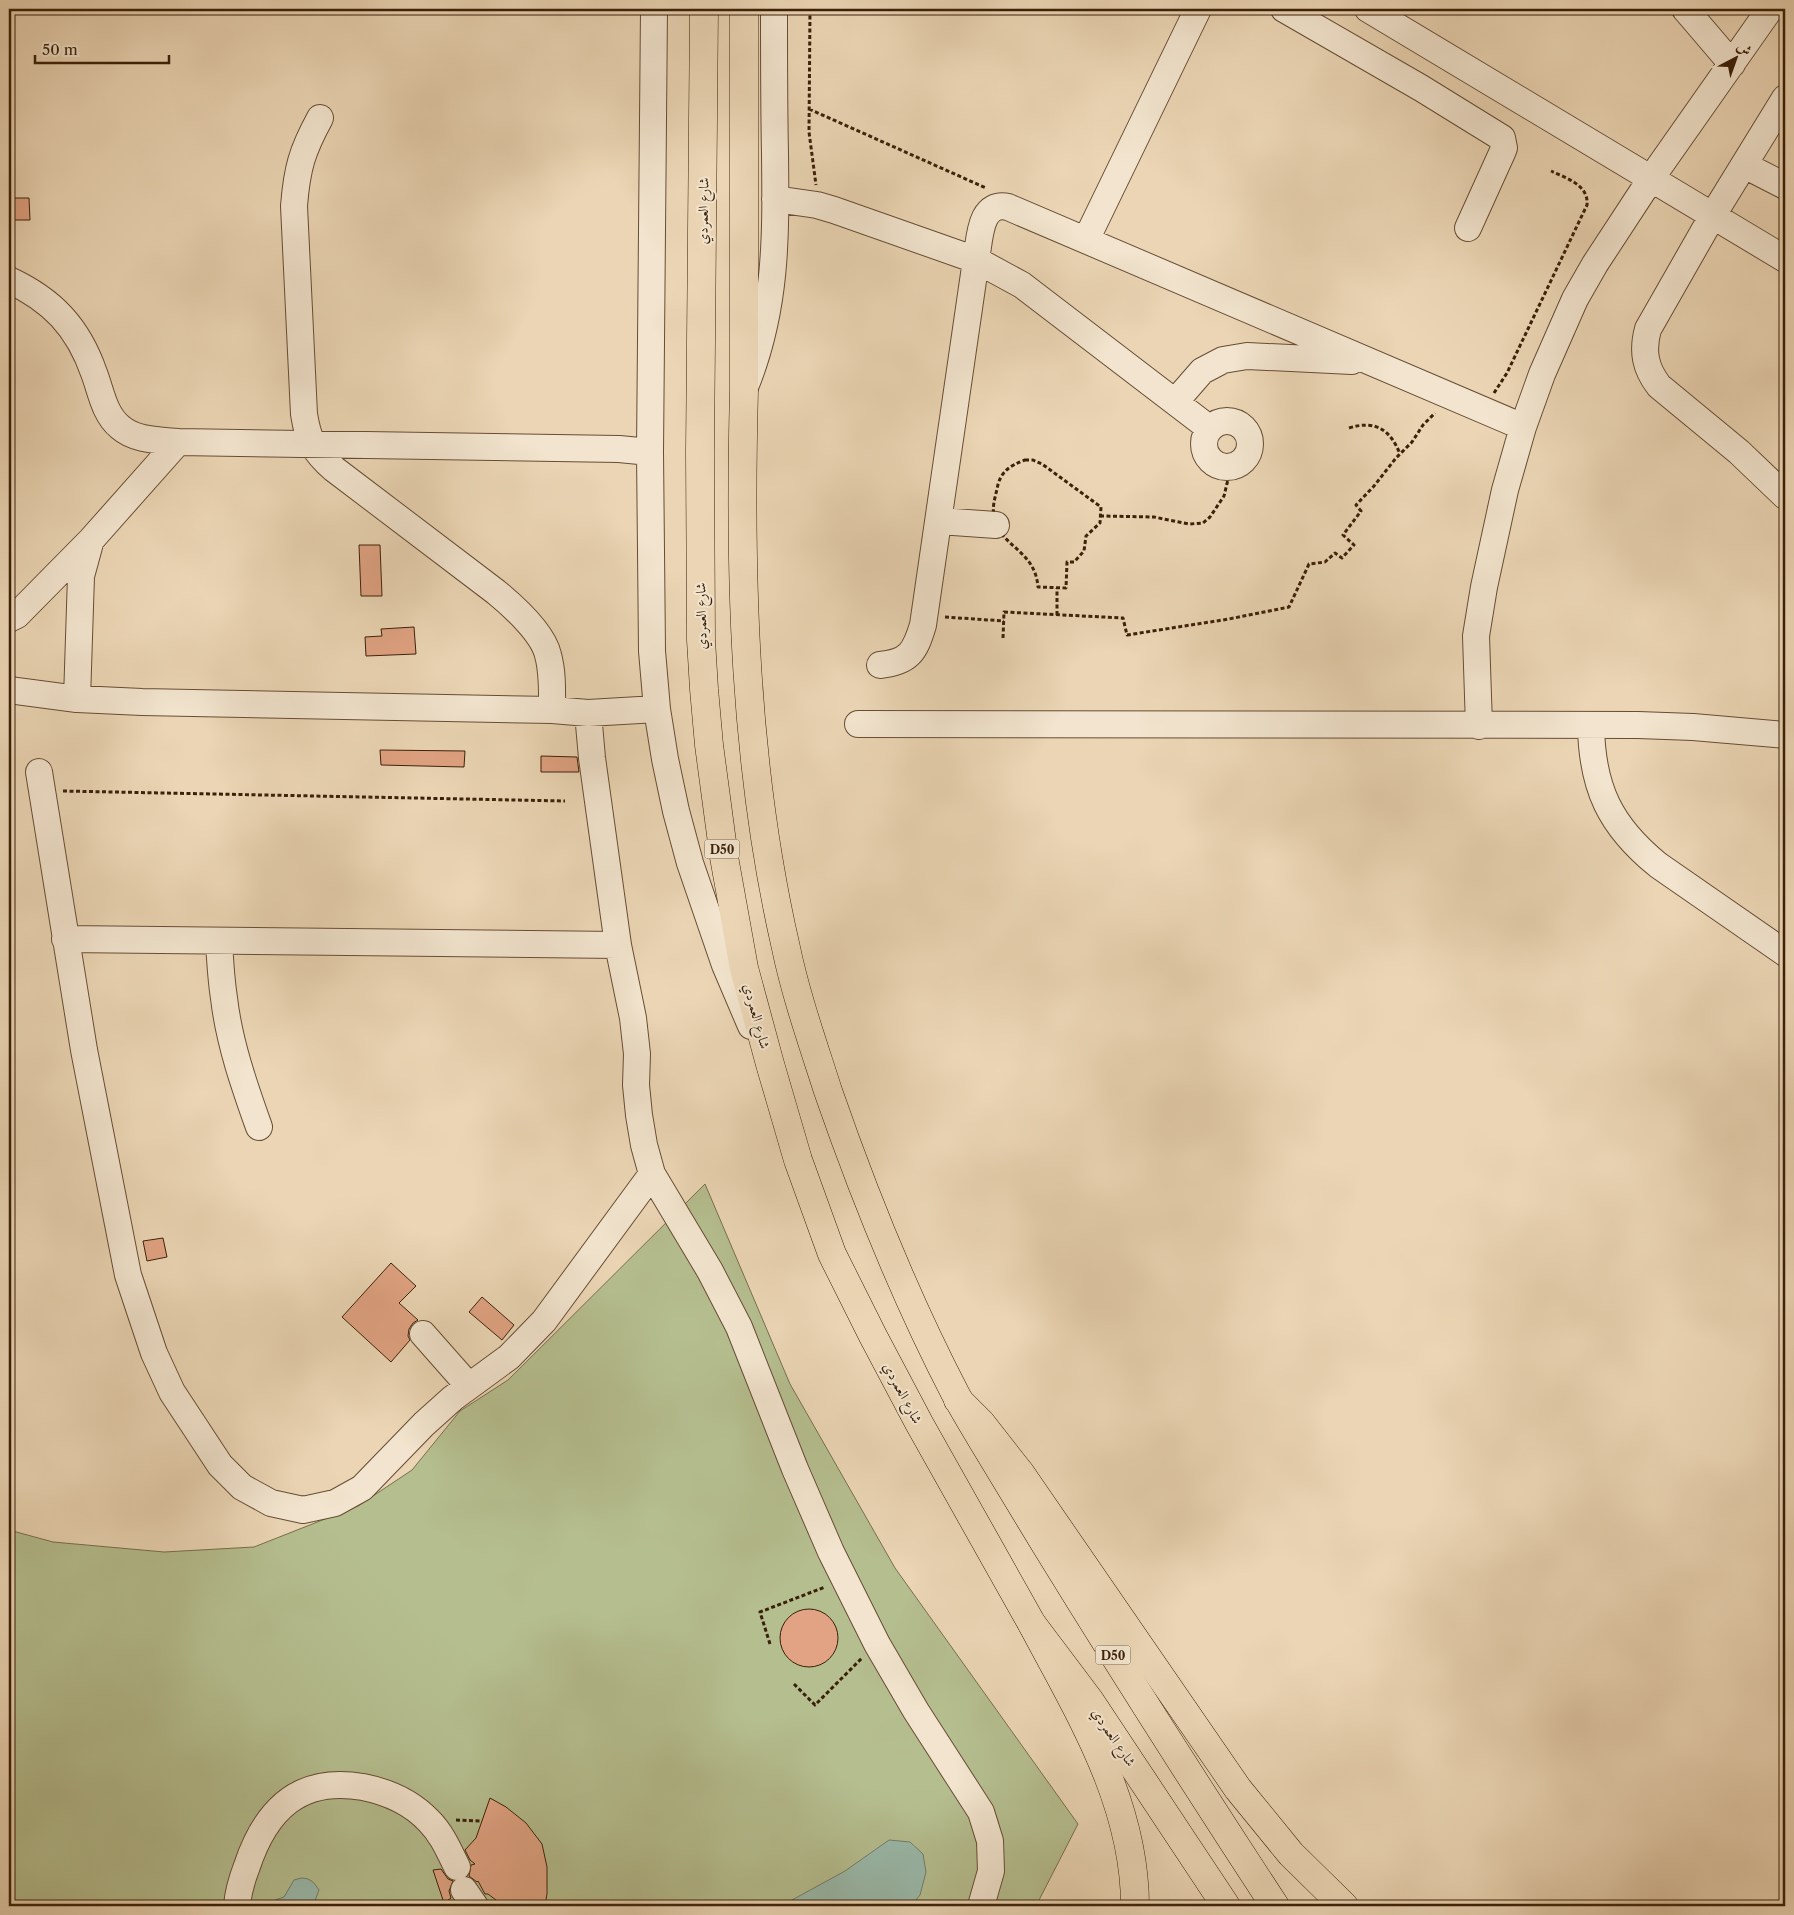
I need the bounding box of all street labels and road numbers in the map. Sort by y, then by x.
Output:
street label: شارع العمردي [693,177,716,245]
street label: شارع العمردي [691,582,714,650]
road number: D50 [704,840,740,859]
street label: شارع العمردي [737,981,774,1051]
street label: شارع العمردي [877,1359,927,1428]
road number: D50 [1096,1646,1130,1664]
street label: شارع العمردي [1085,1704,1140,1771]

